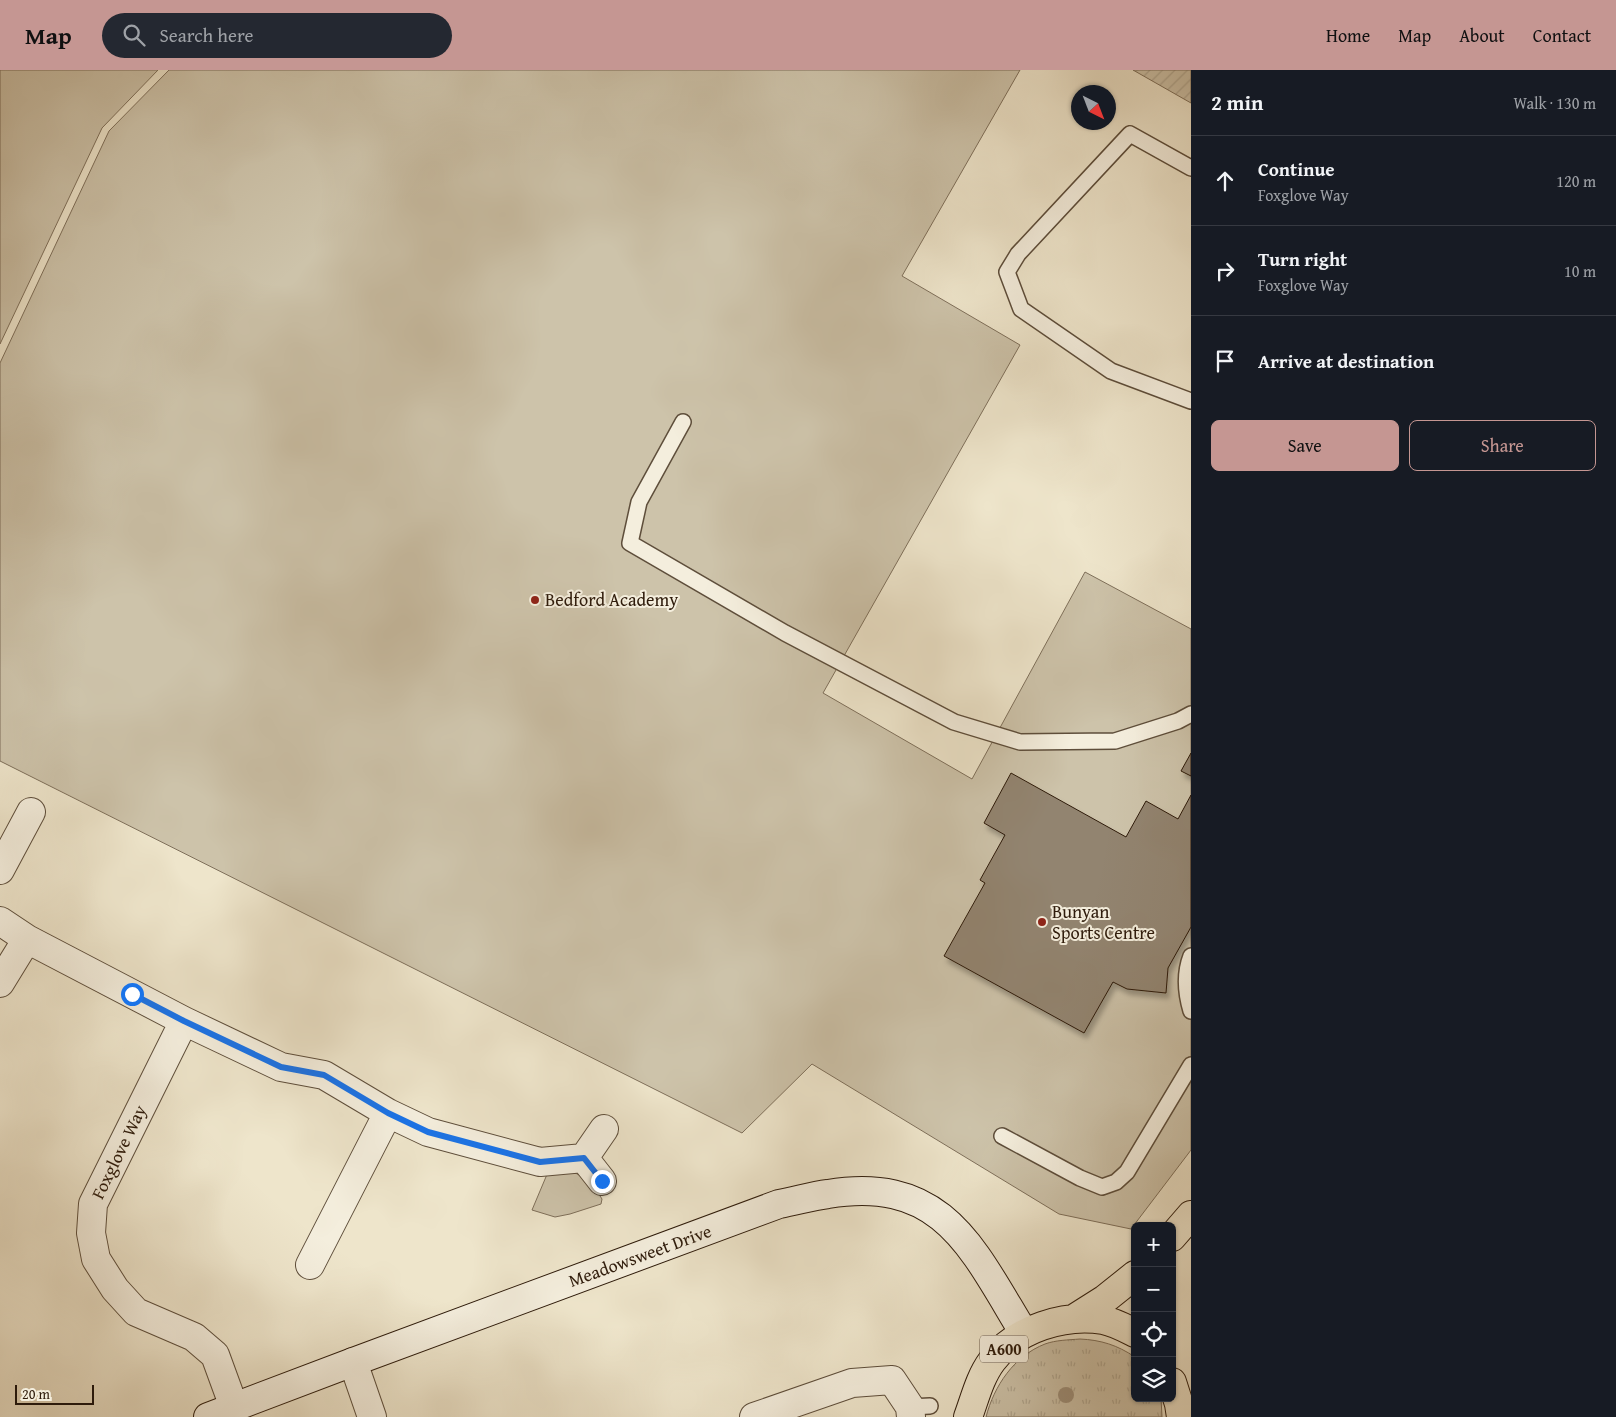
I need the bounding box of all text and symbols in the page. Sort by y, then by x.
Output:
search box [102,13,452,58]
text: Map [25,18,72,53]
icon: search [120,21,148,49]
text: Search here [160,21,253,49]
text: Home [1326,22,1370,49]
text: Map [1398,22,1431,49]
text: About [1459,22,1505,49]
text: Contact [1533,22,1591,49]
north arrow [1071,85,1116,130]
text: 2 min [1211,87,1263,118]
text: Walk · 130 m [1513,91,1596,115]
text: Continue [1258,155,1335,183]
icon: ahead [1211,167,1239,195]
text: 120 m [1556,169,1596,193]
text: Foxglove Way [1258,183,1349,207]
text: Turn right [1258,245,1347,273]
icon: right [1211,257,1239,285]
text: 10 m [1564,259,1596,283]
text: Foxglove Way [1258,273,1349,297]
icon: arrive [1211,347,1239,375]
text: Arrive at destination [1258,347,1434,375]
button: Save [1211,420,1399,471]
button: Share [1409,420,1596,471]
place label: Bedford Academy [545,586,678,613]
marker: Bedford Academy [529,594,541,606]
place label: Bunyan Sports Centre [1052,898,1155,946]
marker: Bunyan Sports Centre [1036,916,1048,928]
route start [121,983,144,1006]
street label: Foxglove Way [84,1100,153,1204]
route end [591,1170,614,1193]
street label: Meadowsweet Drive [565,1217,715,1294]
map controls [1131,1222,1176,1402]
button: + [1131,1222,1176,1267]
button: − [1131,1267,1176,1312]
button: locate [1131,1312,1176,1357]
road number: A600 [980,1336,1028,1362]
button: layers [1131,1357,1176,1402]
scale bar [15,1382,94,1405]
text: 20 m [22,1384,50,1404]

